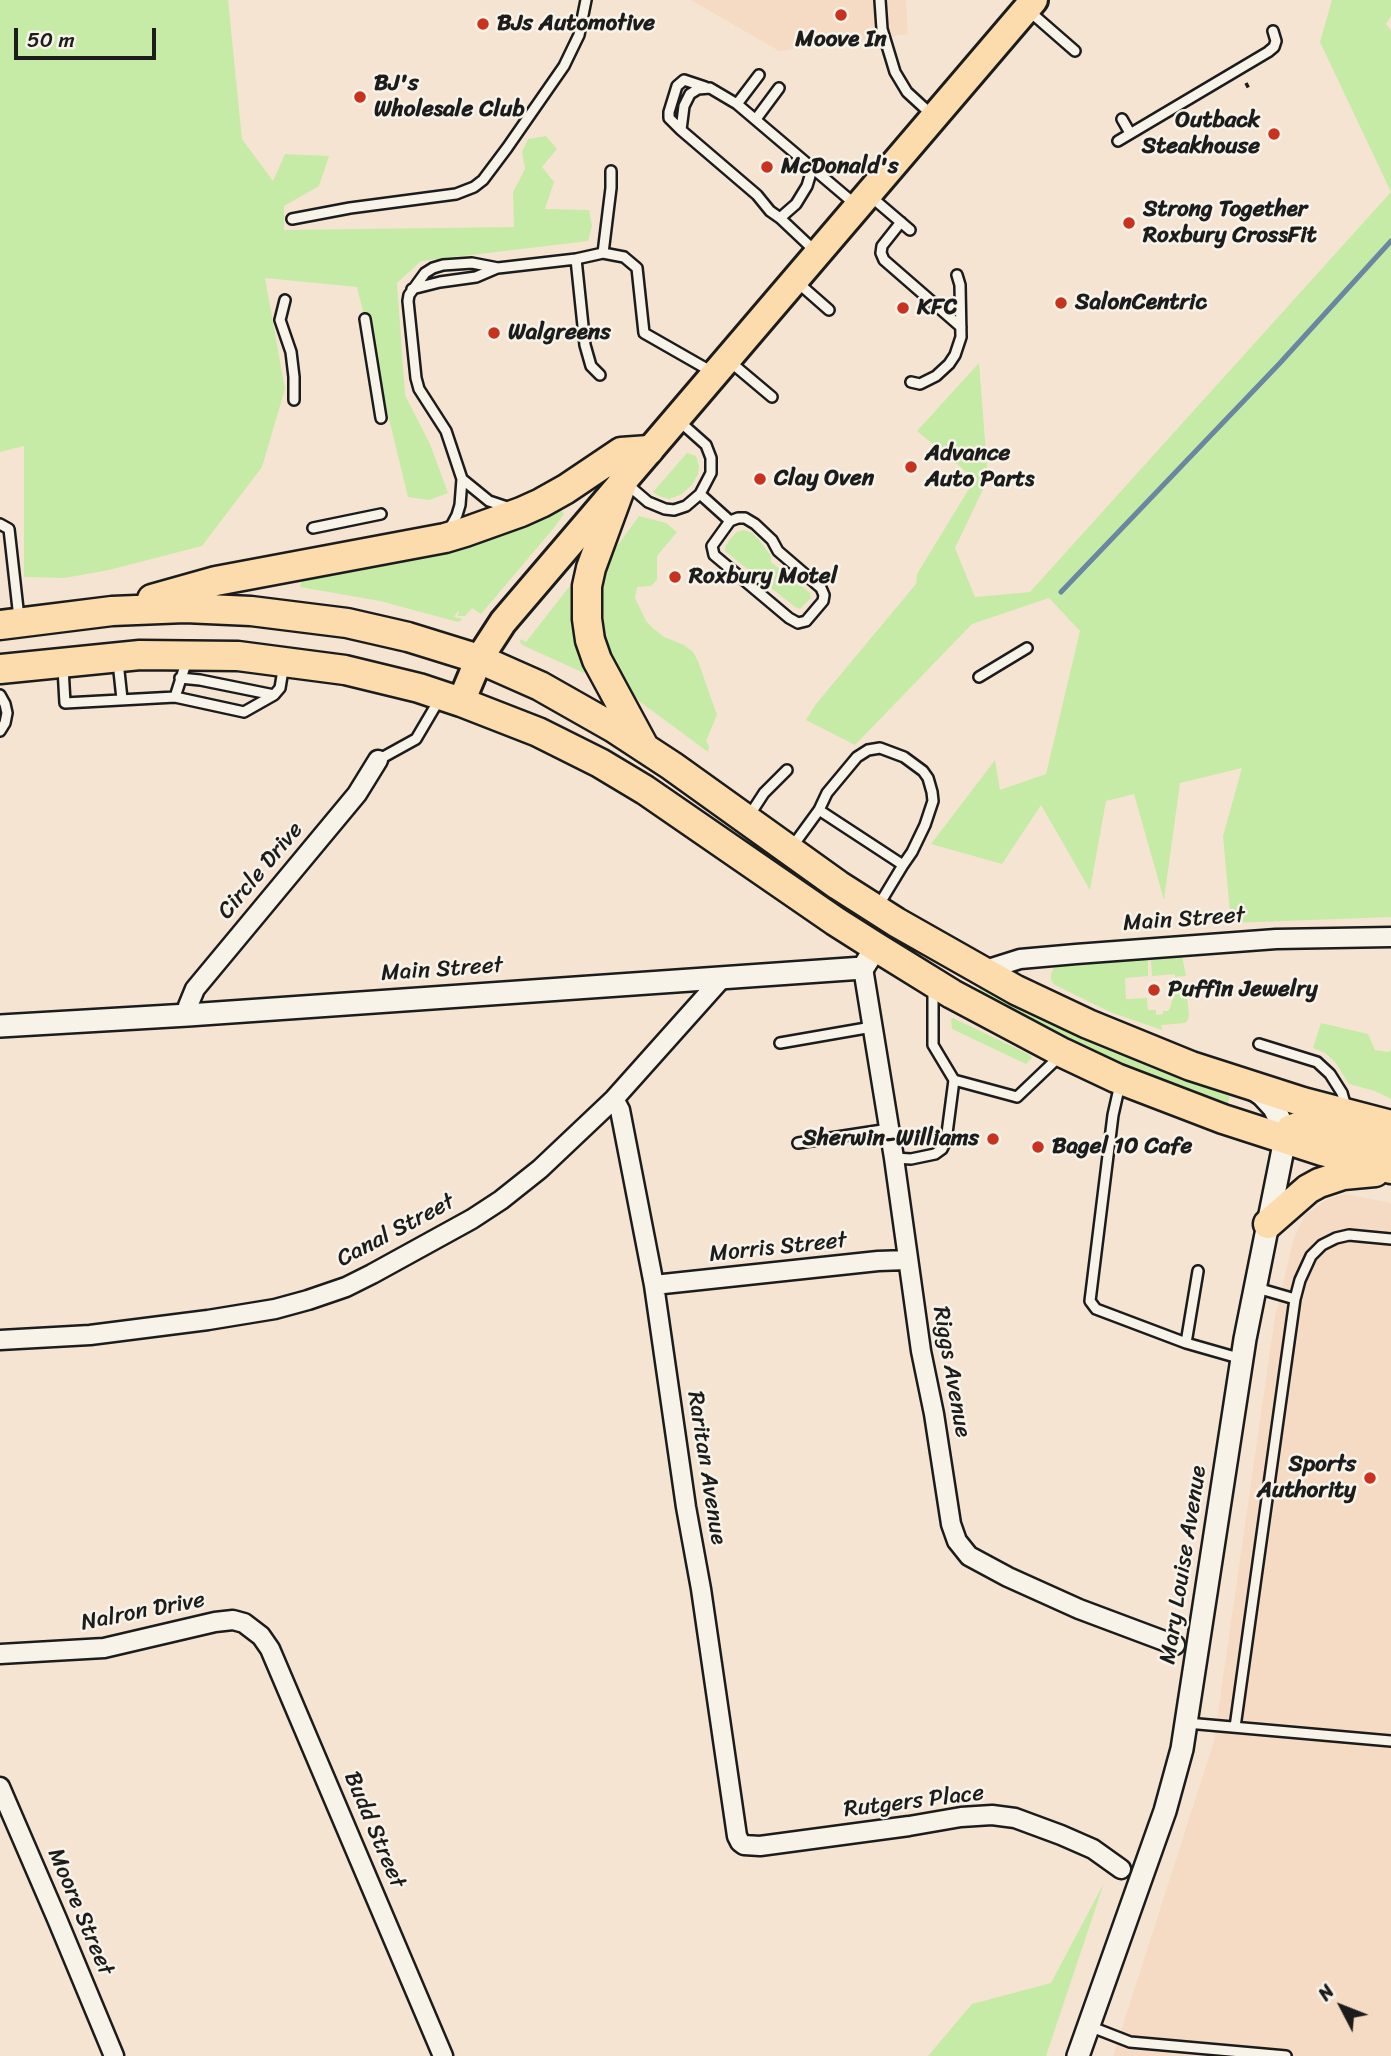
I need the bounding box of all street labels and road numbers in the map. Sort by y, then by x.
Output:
street label: Circle Drive [212,817,310,925]
street label: Main Street [1122,902,1246,938]
street label: Main Street [380,952,504,988]
street label: Canal Street [332,1188,460,1274]
street label: Morris Street [708,1227,848,1269]
street label: Riggs Avenue [926,1304,976,1440]
street label: Raritan Avenue [680,1389,732,1547]
street label: Mary Louise Avenue [1155,1464,1213,1666]
street label: Nalron Drive [79,1586,207,1638]
street label: Budd Street [337,1768,411,1892]
street label: Rutgers Place [842,1780,986,1824]
street label: Moore Street [41,1844,119,1980]

